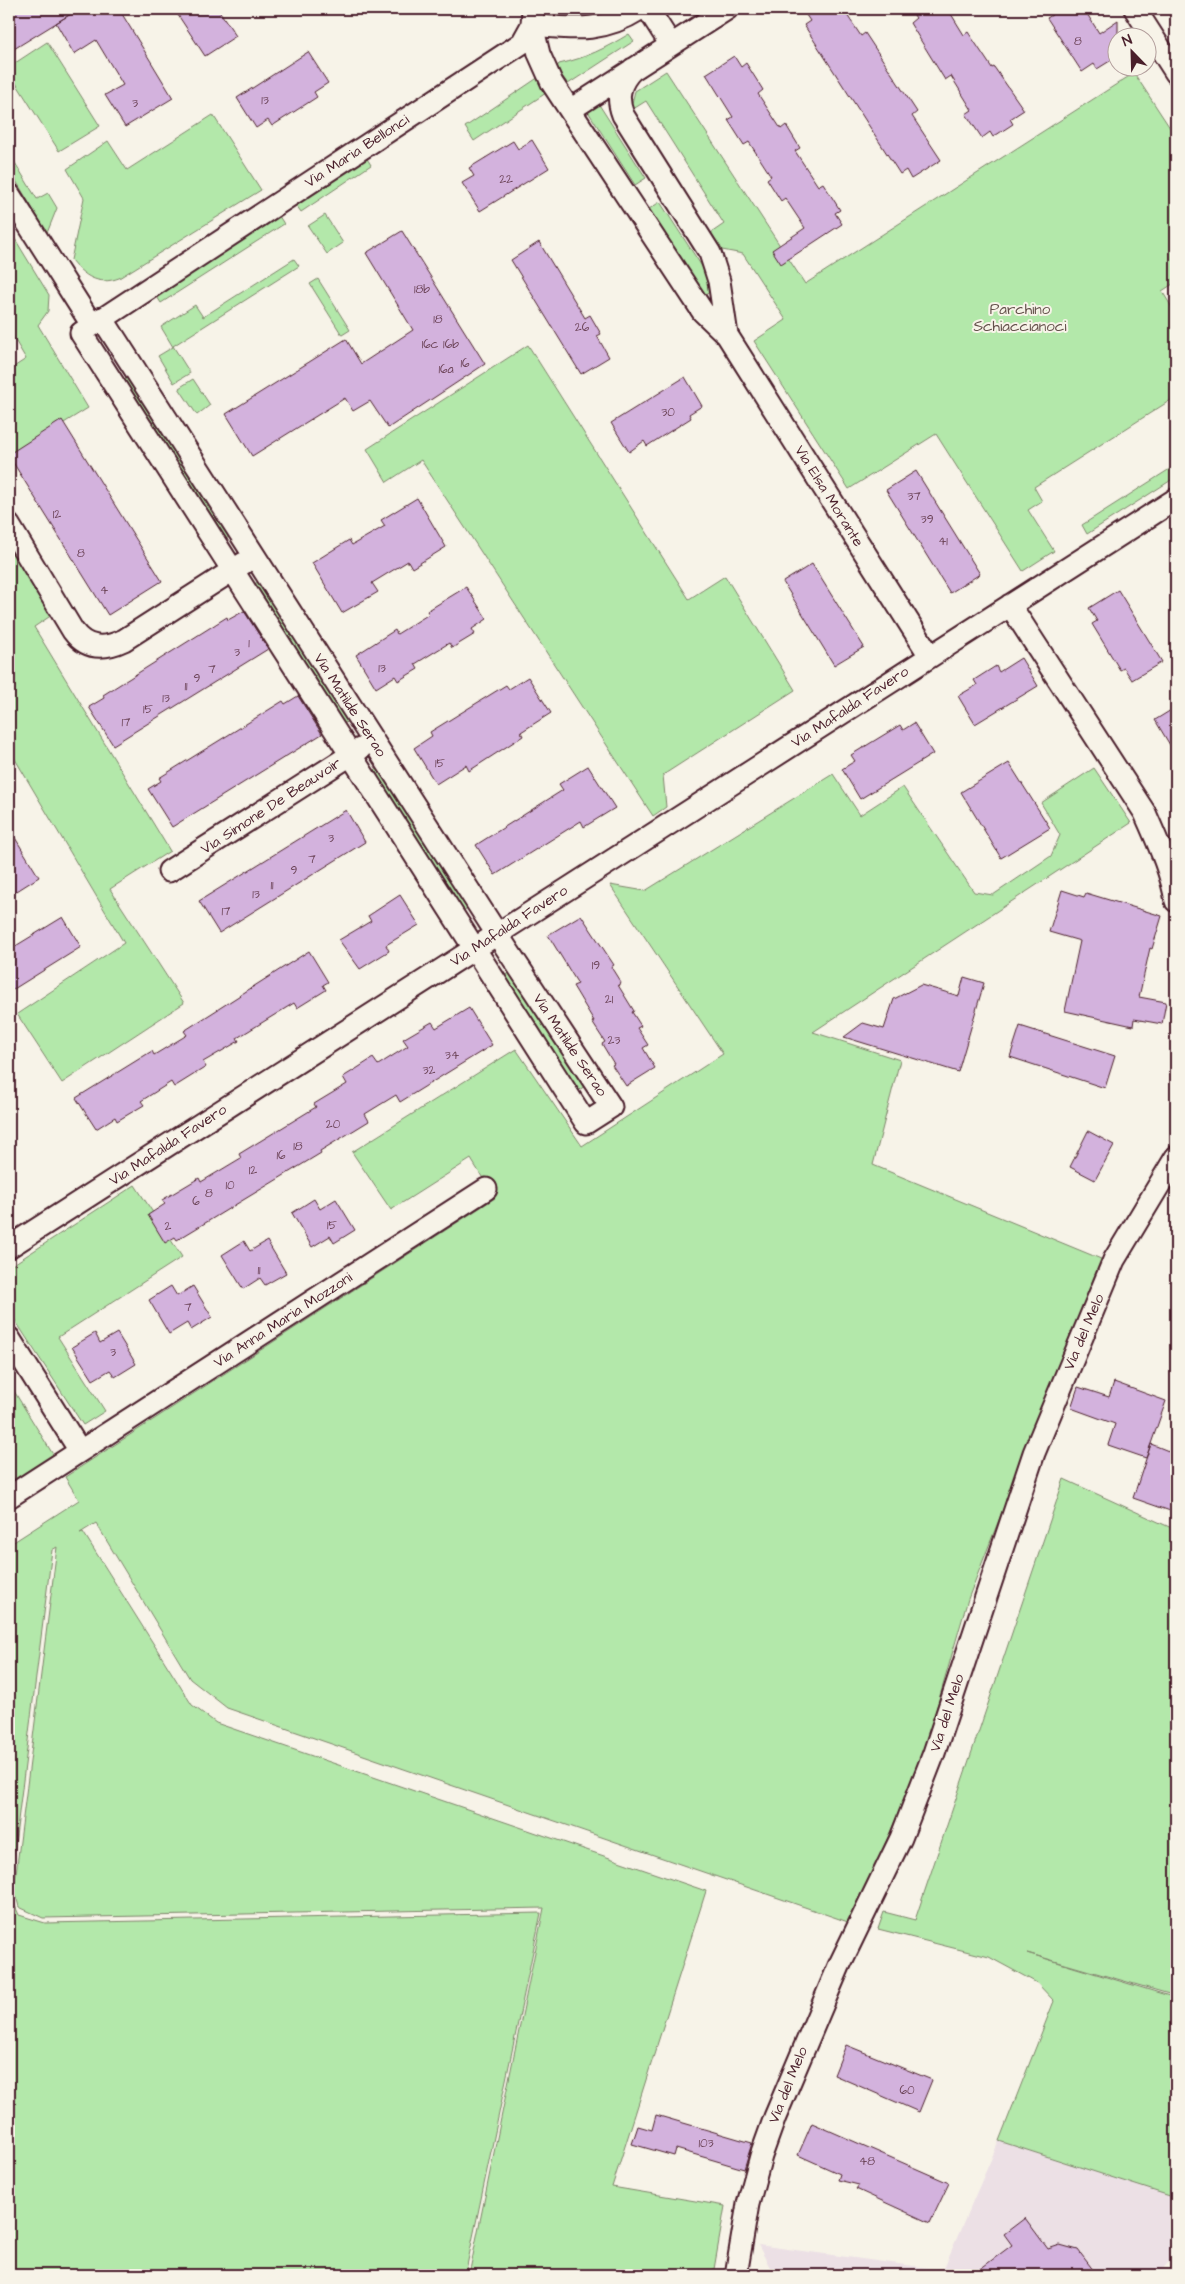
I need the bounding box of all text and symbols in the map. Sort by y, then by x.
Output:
north arrow [1108,28,1158,78]
text: N [1119,30,1135,52]
house number: 8 [1074,33,1082,50]
house number: 13 [261,92,269,109]
house number: 3 [132,95,138,112]
street label: Via Maria Bellonci [301,109,414,193]
house number: 22 [499,171,513,188]
house number: 18b [414,281,430,298]
park label: Parchino Schiaccianoci [973,299,1067,337]
house number: 18 [433,311,443,328]
house number: 26 [575,319,590,336]
house number: 16c [422,336,439,353]
house number: 16b [443,336,459,353]
house number: 16 [460,355,470,372]
house number: 16a [438,361,454,378]
house number: 30 [661,404,675,421]
street label: Via Elsa Morante [789,441,869,551]
house number: 37 [907,488,921,505]
house number: 12 [53,506,61,523]
house number: 39 [921,511,934,528]
house number: 41 [938,533,948,550]
house number: 8 [77,545,85,562]
house number: 4 [100,582,108,599]
house number: 1 [248,635,250,652]
house number: 3 [234,644,240,661]
street label: Via Matilde Serao [309,649,392,761]
house number: 13 [378,660,386,677]
house number: 7 [208,661,216,678]
street label: Via Mafalda Favero [787,661,913,753]
house number: 9 [194,670,201,687]
house number: 11 [184,678,188,695]
house number: 13 [162,690,170,707]
house number: 15 [143,701,154,718]
house number: 17 [122,714,131,731]
street label: Via Simone De Beauvoir [197,753,345,859]
house number: 15 [435,755,446,772]
house number: 3 [328,830,334,847]
house number: 7 [308,851,316,868]
house number: 9 [291,862,298,879]
house number: 11 [270,877,274,894]
street label: Via Mafalda Favero [446,880,572,972]
house number: 13 [252,886,260,903]
house number: 17 [222,903,231,920]
house number: 19 [592,957,600,974]
street label: Via Matilde Serao [528,989,613,1101]
house number: 21 [605,991,614,1008]
house number: 23 [608,1032,620,1049]
house number: 34 [445,1047,459,1064]
house number: 32 [423,1062,436,1079]
street label: Via Mafalda Favero [105,1099,231,1191]
house number: 20 [326,1116,341,1133]
house number: 18 [293,1138,303,1155]
house number: 16 [276,1147,286,1164]
house number: 12 [249,1162,257,1179]
house number: 10 [225,1177,235,1194]
house number: 8 [205,1185,213,1202]
house number: 6 [192,1193,200,1210]
house number: 15 [327,1217,338,1234]
house number: 2 [165,1218,172,1235]
house number: 11 [257,1262,261,1279]
street label: Via Anna Maria Mozzoni [209,1267,357,1373]
street label: Via del Melo [1059,1290,1110,1373]
house number: 7 [184,1299,192,1316]
house number: 3 [110,1344,116,1361]
street label: Via del Melo [925,1671,970,1755]
street label: Via del Melo [763,2043,813,2126]
house number: 60 [899,2082,915,2099]
house number: 103 [698,2135,714,2152]
house number: 48 [859,2153,875,2170]

